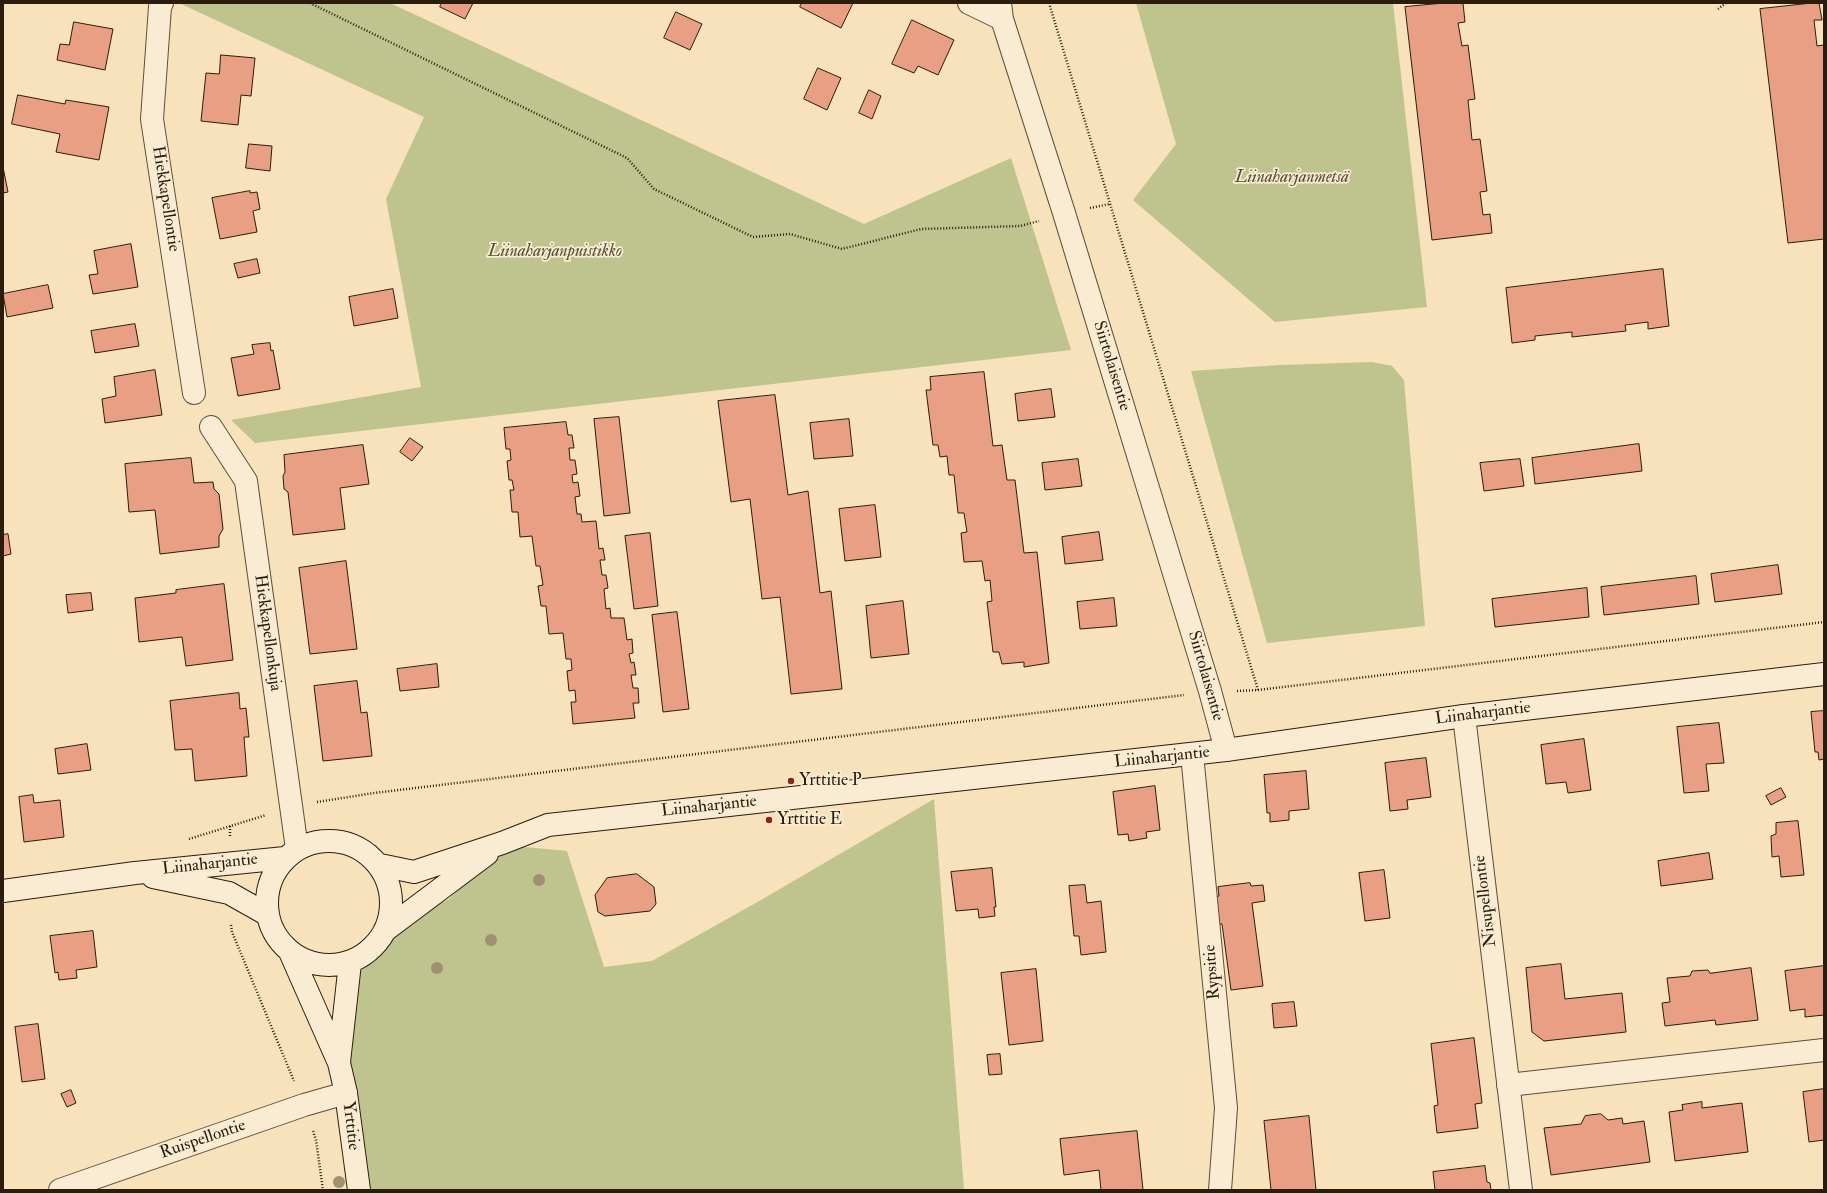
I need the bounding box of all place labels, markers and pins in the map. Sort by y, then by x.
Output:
place label: Yrttitie P [799,771,862,791]
marker: Yrttitie P [786,776,796,786]
place label: Yrttitie E [777,810,842,830]
marker: Yrttitie E [764,815,774,825]

